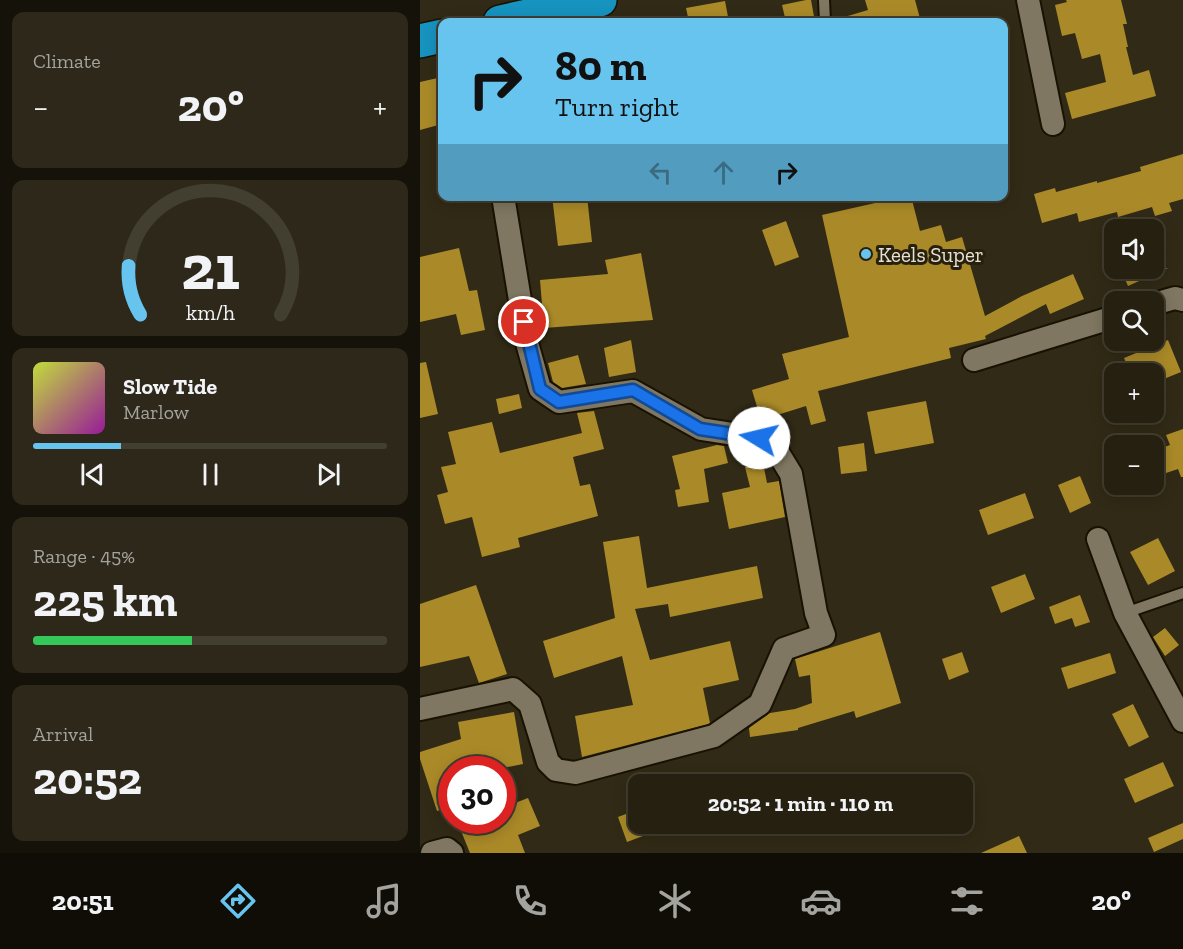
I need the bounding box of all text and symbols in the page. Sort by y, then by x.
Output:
text: 80 m [555,40,646,91]
icon: right [456,42,534,120]
text: Climate [33,49,101,73]
text: 20° [178,79,244,133]
text: − [33,87,48,126]
text: + [373,87,387,126]
text: Turn right [555,91,679,123]
icon: left [644,156,677,189]
icon: ahead [707,156,740,189]
icon: right [770,156,803,189]
map controls [1104,219,1164,495]
button: sound [1104,219,1164,279]
text: 21 [181,230,239,305]
place label: Keels Super [878,242,984,267]
marker: Keels Super [859,247,873,261]
button: search [1104,291,1164,351]
pin [498,296,549,347]
text: km/h [186,301,234,326]
icon: arrive [507,305,540,338]
button: + [1104,363,1164,423]
text: Slow Tide [123,373,217,400]
text: Marlow [123,400,189,424]
position arrow [727,406,791,470]
button: − [1104,435,1164,495]
icon: previous [76,458,109,491]
icon: pause [194,458,227,491]
icon: next [312,458,345,491]
text: Range · 45% [33,544,135,568]
text: 225 km [33,574,178,628]
text: Arrival [33,722,93,746]
text: 20:52 [33,752,142,806]
speed limit sign: 30 [438,756,516,834]
text: 20:52 · 1 min · 110 m [708,790,893,817]
icon: directions [217,880,259,922]
icon: music [363,880,405,922]
icon: phone [509,880,551,922]
icon: climate [654,880,696,922]
icon: car [800,880,842,922]
icon: filters [946,880,988,922]
text: 20:51 [52,885,114,917]
text: 20° [1091,885,1131,917]

